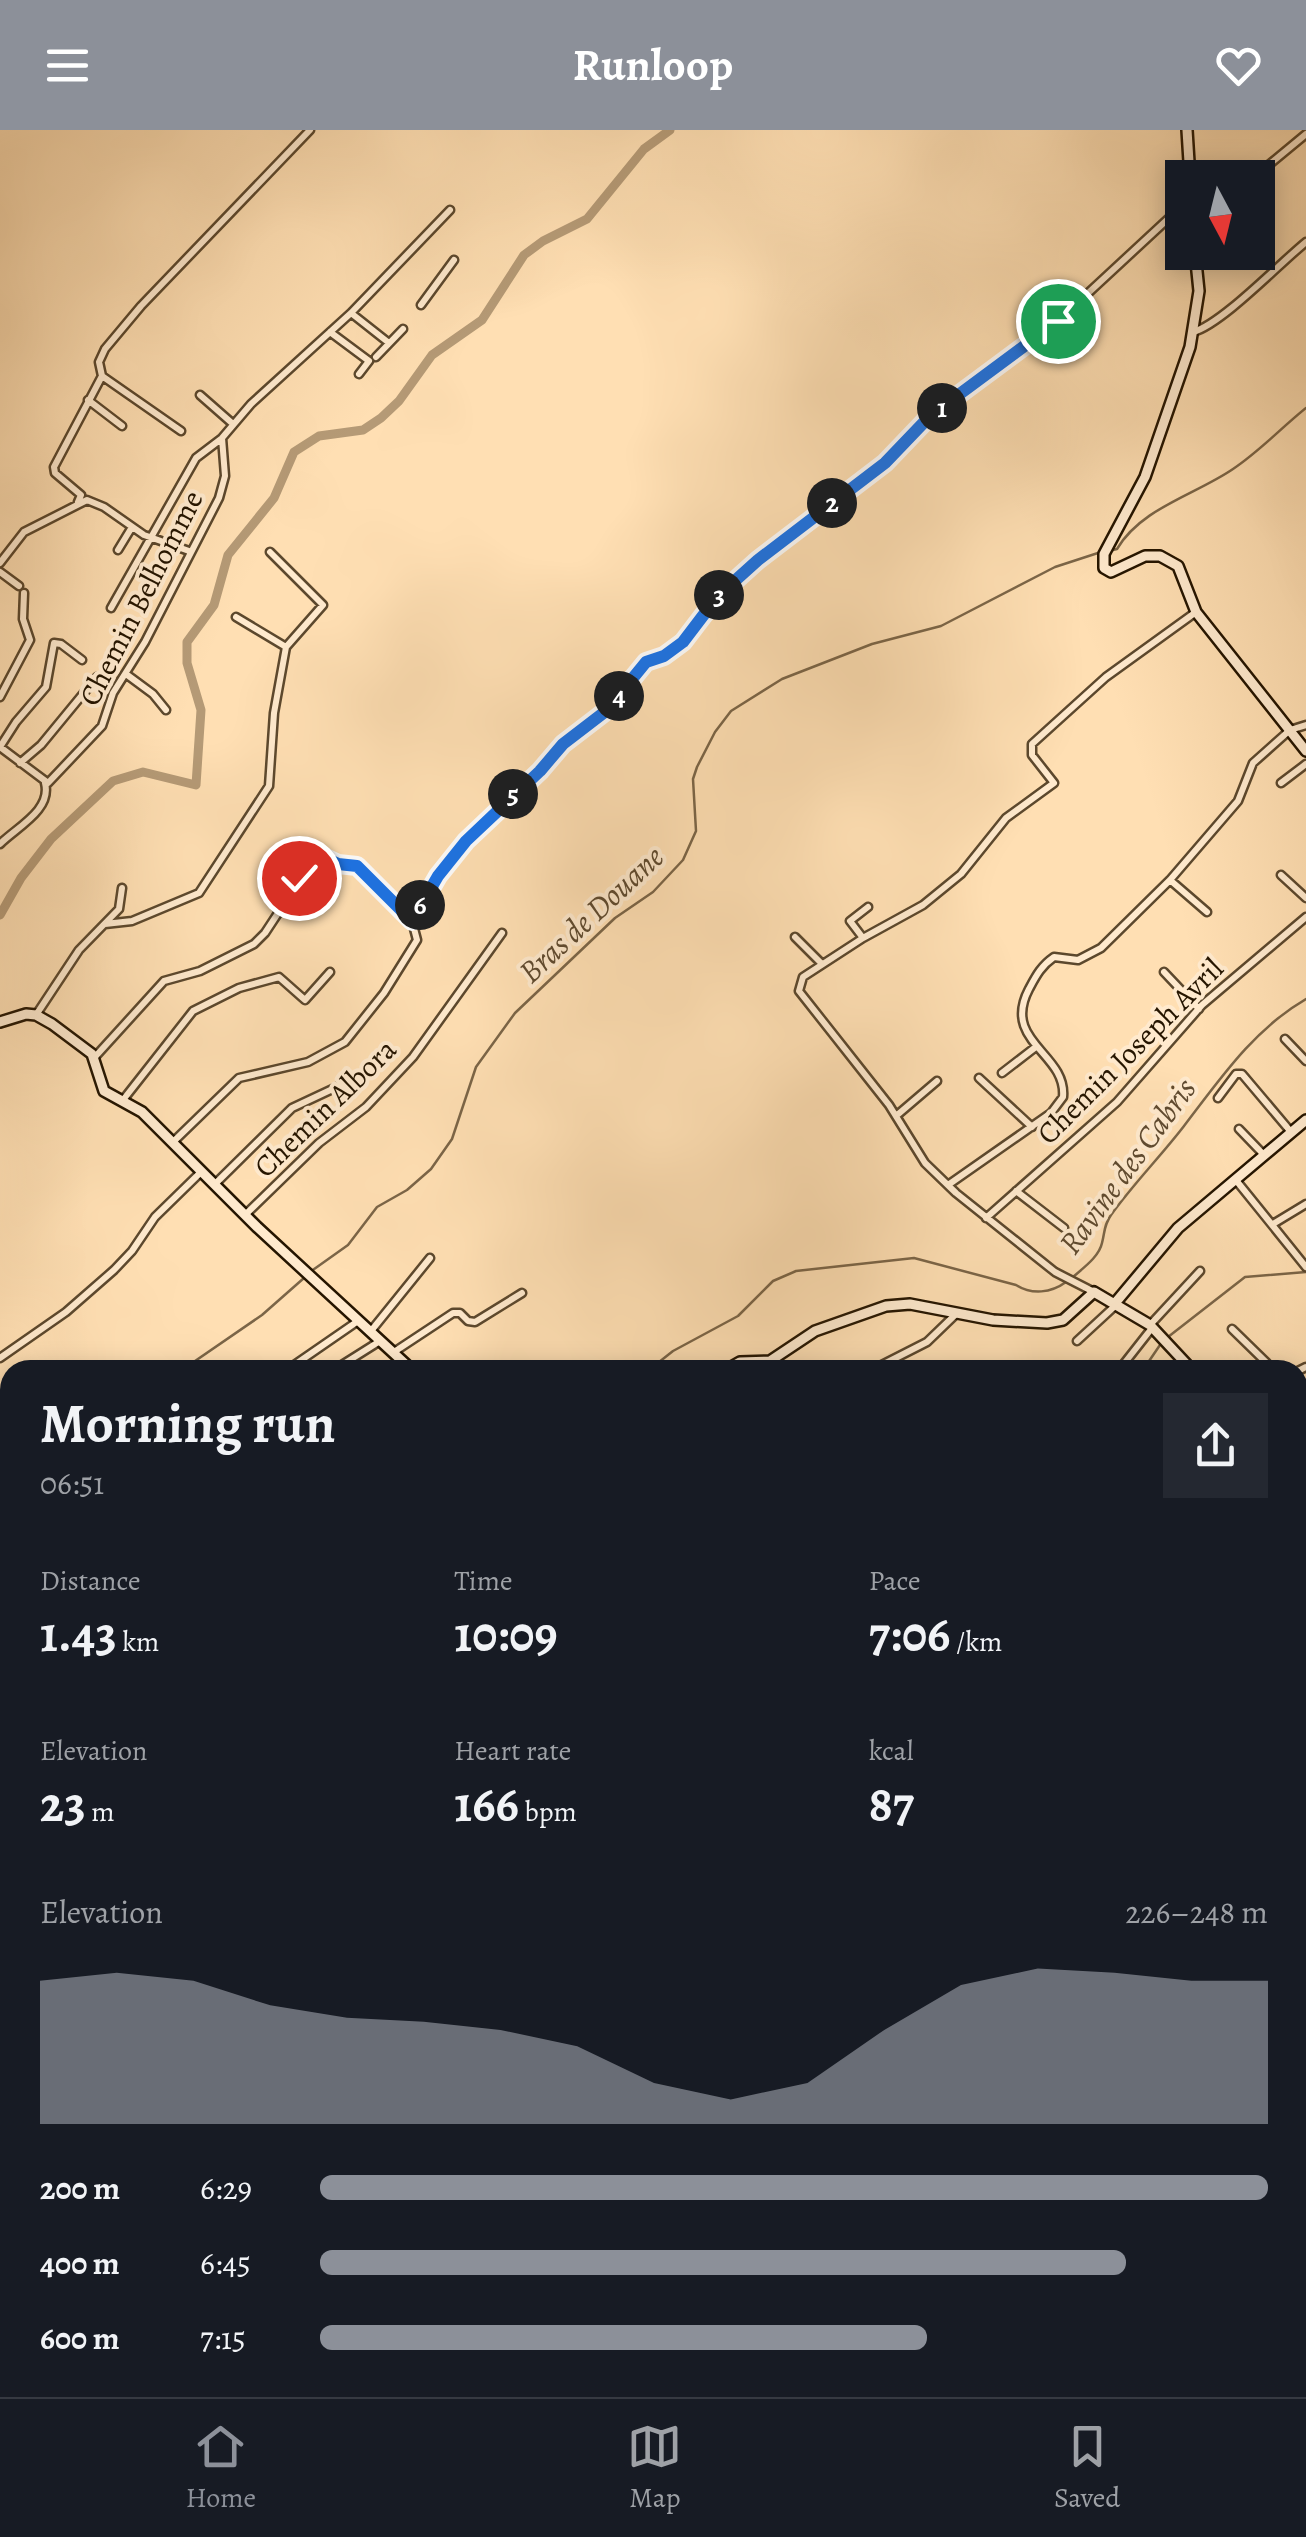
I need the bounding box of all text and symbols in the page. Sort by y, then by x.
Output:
text: Runloop [573,34,733,96]
icon: menu [40,38,95,93]
icon: heart [1211,38,1266,93]
north arrow [1165,160,1275,270]
map controls [1165,160,1275,270]
pin [1016,279,1101,364]
icon: arrive [1031,294,1086,349]
pin: 1 [917,383,967,433]
text: 1 [937,389,947,427]
pin: 2 [807,478,857,528]
street label: Chemin Belhomme [69,483,213,713]
text: 2 [825,484,839,522]
pin: 3 [694,570,744,620]
text: 3 [713,576,725,614]
pin: 4 [594,671,644,721]
text: 4 [612,677,626,715]
pin: 5 [488,769,538,819]
text: 5 [507,775,519,813]
water label: Bras de Douane [509,835,673,993]
pin [257,836,342,921]
icon: check [272,851,327,906]
pin: 6 [395,880,445,930]
text: 6 [413,886,427,924]
street label: Chemin Joseph Avril [1028,949,1232,1153]
street label: Chemin Albora [245,1030,405,1186]
water label: Ravine des Cabris [1048,1069,1206,1263]
text: Morning run [40,1386,335,1461]
button: share [1163,1393,1268,1498]
text: 06:51 [40,1461,104,1505]
text: Distance [40,1562,140,1600]
text: Time [454,1562,513,1600]
text: Pace [869,1562,921,1600]
text: 1.43 [40,1600,117,1668]
text: 10:09 [454,1600,558,1668]
text: 7:06 [869,1600,950,1668]
text: km [117,1623,159,1661]
text: /km [950,1623,1002,1661]
text: Elevation [40,1732,147,1770]
text: Heart rate [454,1732,571,1770]
text: kcal [869,1732,914,1770]
text: 23 [40,1770,86,1838]
text: 166 [454,1770,519,1838]
text: 87 [869,1770,914,1838]
text: m [86,1793,115,1831]
text: bpm [519,1793,577,1831]
text: Elevation [40,1890,163,1934]
text: 226–248 m [1125,1890,1268,1934]
text: 200 m [40,2166,120,2210]
text: 6:29 [200,2166,252,2210]
text: 400 m [40,2241,120,2285]
text: 6:45 [200,2241,251,2285]
text: 600 m [40,2316,120,2360]
text: 7:15 [200,2316,246,2360]
tab: Home [186,2419,256,2517]
tab: Map [627,2419,682,2517]
tab: Saved [1054,2419,1120,2517]

